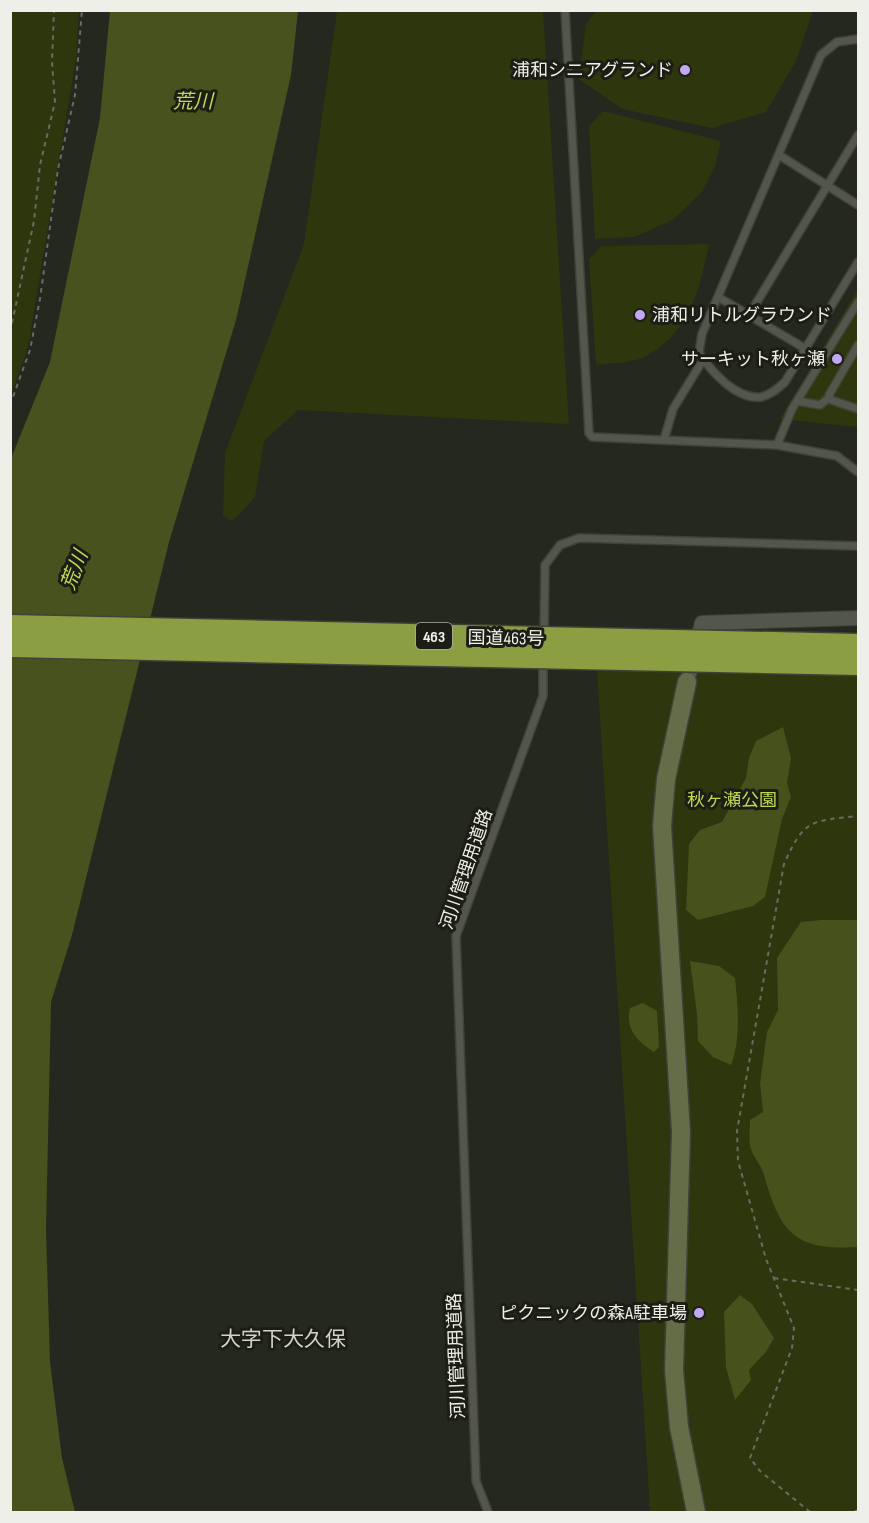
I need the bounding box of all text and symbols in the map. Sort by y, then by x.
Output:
place label: 浦和シニアグランド [512,60,673,81]
marker: 浦和シニアグランド [678,63,692,77]
water label: 荒川 [173,90,215,114]
place label: 浦和リトルグラウンド [652,305,832,326]
marker: 浦和リトルグラウンド [633,308,647,322]
place label: サーキット秋ヶ瀬 [681,349,825,370]
marker: サーキット秋ヶ瀬 [830,352,844,366]
water label: 荒川 [57,546,94,593]
road number: 463 [416,623,452,649]
street label: 国道463号 [467,627,545,650]
park label: 秋ヶ瀬公園 [687,790,777,811]
street label: 河川管理用道路 [436,806,497,932]
street label: 河川管理用道路 [444,1293,469,1419]
place label: ピクニックの森A駐車場 [499,1303,687,1324]
marker: ピクニックの森A駐車場 [692,1306,706,1320]
district label: 大字下大久保 [220,1327,346,1352]

